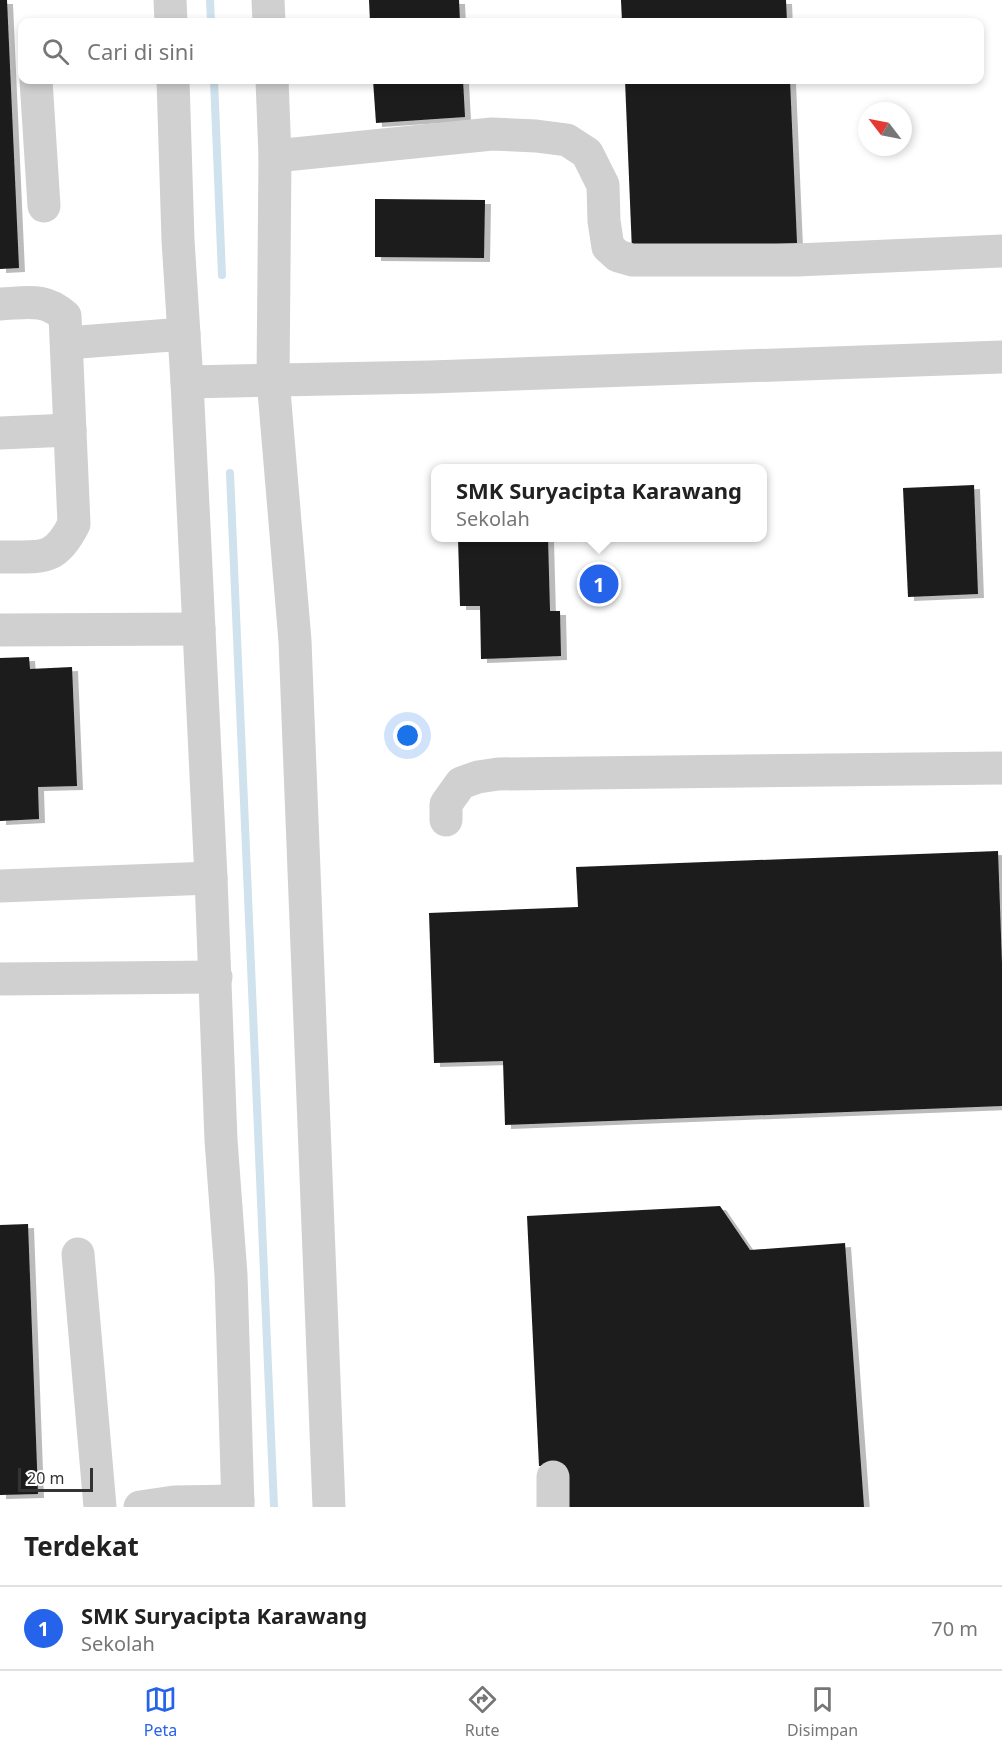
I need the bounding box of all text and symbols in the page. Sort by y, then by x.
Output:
search box [18,18,984,84]
icon: search [39,35,72,68]
text: Cari di sini [87,36,194,66]
north arrow [858,102,912,156]
popup [431,464,767,542]
text: SMK Suryacipta Karawang [456,475,742,505]
text: Sekolah [456,505,530,532]
pin: 1 [580,562,618,606]
your location [393,721,422,750]
scale bar [18,1465,93,1492]
text: 20 m [27,1467,64,1489]
text: Terdekat [24,1528,139,1564]
text: SMK Suryacipta Karawang [81,1600,367,1630]
text: 1 [38,1615,49,1642]
text: 70 m [931,1615,978,1642]
text: Sekolah [81,1630,155,1657]
tab: Peta [144,1683,177,1741]
tab: Rute [465,1683,499,1741]
tab: Disimpan [787,1683,858,1741]

